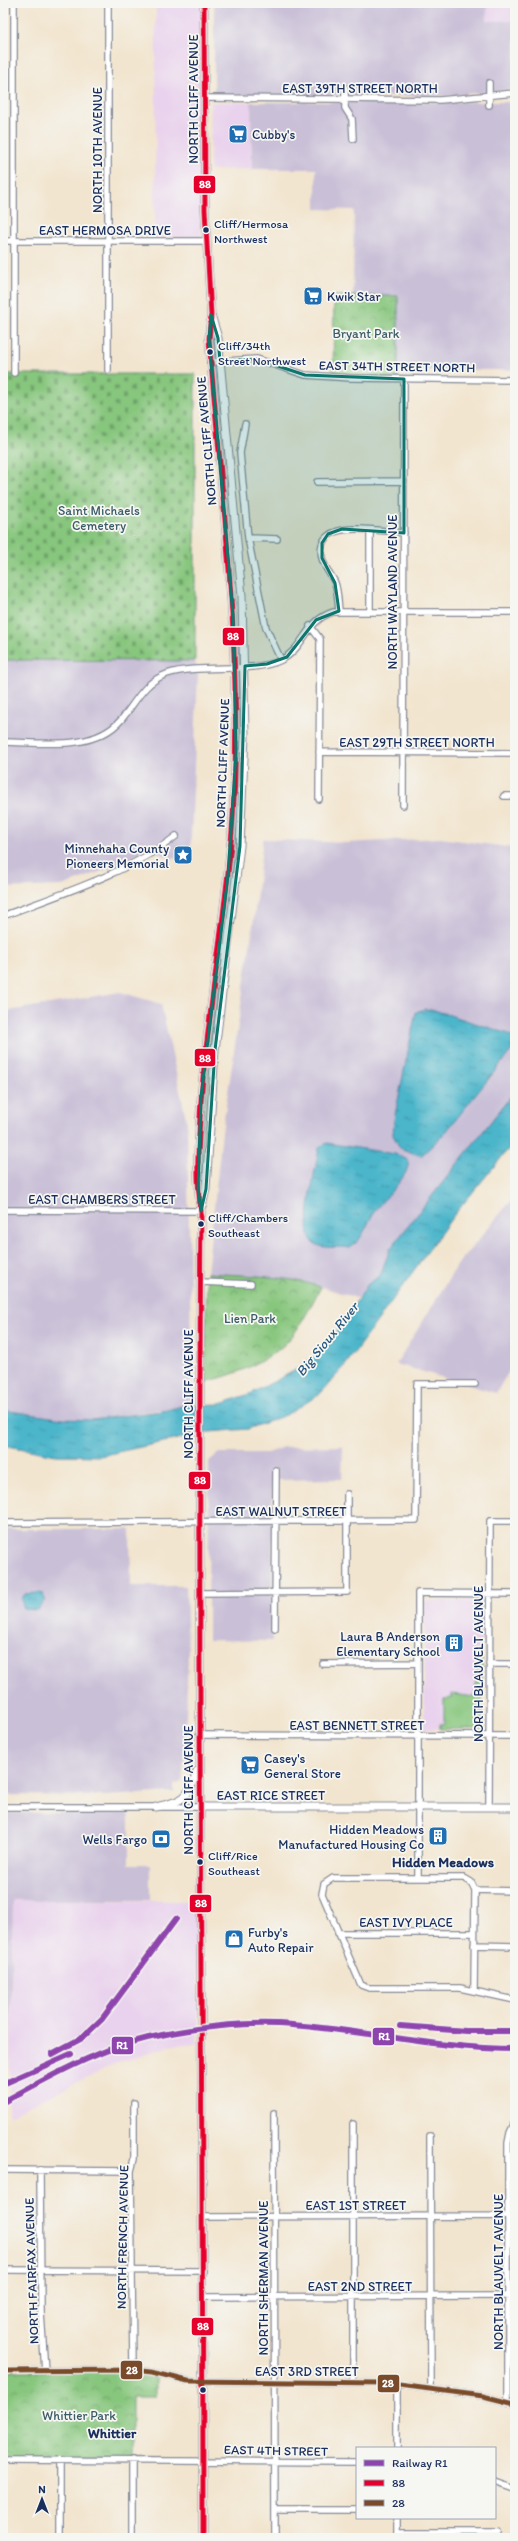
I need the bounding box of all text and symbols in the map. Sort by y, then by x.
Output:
street label: NORTH CLIFF AVENUE [186,34,201,164]
street label: EAST 39TH STREET NORTH [282,81,438,96]
street label: NORTH 10TH AVENUE [90,87,105,213]
supermarket icon: Cubby's [227,123,249,145]
place label: Cubby's [252,127,296,142]
line badge: 88 [193,175,216,194]
text: 88 [199,178,211,191]
place label: Cliff/Hermosa Northwest [214,217,289,246]
street label: EAST HERMOSA DRIVE [39,223,171,238]
marker: Cliff/Hermosa Northwest [201,225,211,235]
supermarket icon: Kwik Star [302,285,324,307]
place label: Kwik Star [327,289,381,304]
park label: Bryant Park [332,326,400,341]
place label: Cliff/34th Street Northwest [218,339,306,368]
marker: Cliff/34th Street Northwest [205,347,215,357]
street label: EAST 34TH STREET NORTH [319,358,475,375]
street label: NORTH CLIFF AVENUE [193,376,220,506]
park label: Saint Michaels Cemetery [58,503,140,533]
street label: NORTH WAYLAND AVENUE [385,515,400,669]
line badge: 88 [222,627,245,646]
text: 88 [227,630,239,643]
street label: NORTH CLIFF AVENUE [213,698,232,828]
street label: EAST 29TH STREET NORTH [339,735,495,750]
place label: Minnehaha County Pioneers Memorial [65,841,169,871]
place icon: Minnehaha County Pioneers Memorial [172,844,194,866]
line badge: 88 [194,1048,216,1067]
text: 88 [199,1052,211,1065]
street label: EAST CHAMBERS STREET [28,1192,176,1207]
place label: Cliff/Chambers Southeast [208,1211,288,1240]
marker: Cliff/Chambers Southeast [196,1219,206,1229]
water label: Big Sioux River [292,1298,363,1380]
park label: Lien Park [224,1311,276,1326]
street label: NORTH CLIFF AVENUE [181,1329,196,1459]
line badge: 88 [188,1471,211,1490]
text: 88 [194,1474,206,1487]
street label: EAST WALNUT STREET [215,1504,347,1519]
street label: NORTH BLAUVELT AVENUE [471,1586,486,1742]
place label: Laura B Anderson Elementary School [336,1629,441,1659]
building icon: Laura B Anderson Elementary School [443,1632,465,1654]
street label: EAST BENNETT STREET [289,1718,425,1733]
street label: NORTH CLIFF AVENUE [181,1725,196,1855]
place label: Casey's General Store [264,1751,341,1781]
supermarket icon: Casey's General Store [239,1754,261,1776]
street label: EAST RICE STREET [217,1788,326,1803]
place label: Hidden Meadows Manufactured Housing Co [278,1822,424,1852]
building icon: Hidden Meadows Manufactured Housing Co [427,1825,449,1847]
bank icon: Wells Fargo [150,1828,172,1850]
place label: Wells Fargo [82,1832,147,1847]
place label: Cliff/Rice Southeast [208,1849,261,1878]
district label: Hidden Meadows [392,1854,494,1871]
marker: Cliff/Rice Southeast [195,1857,205,1867]
line badge: 88 [189,1894,212,1913]
text: 88 [195,1897,207,1910]
street label: EAST IVY PLACE [359,1915,453,1930]
place label: Furby's Auto Repair [248,1925,314,1955]
shop icon: Furby's Auto Repair [223,1928,245,1950]
line badge: R1 [372,2027,395,2046]
text: R1 [378,2030,391,2043]
line badge: R1 [111,2036,134,2055]
text: R1 [116,2039,129,2052]
street label: NORTH FRENCH AVENUE [114,2165,131,2309]
street label: NORTH BLAUVELT AVENUE [491,2194,506,2350]
street label: NORTH FAIRFAX AVENUE [21,2197,42,2345]
street label: EAST 1ST STREET [306,2198,407,2213]
street label: NORTH SHERMAN AVENUE [256,2200,271,2356]
street label: EAST 2ND STREET [308,2279,413,2294]
line badge: 88 [191,2317,214,2336]
text: 88 [197,2320,209,2333]
line badge: 28 [120,2360,143,2380]
text: 28 [126,2364,138,2377]
street label: EAST 3RD STREET [255,2364,360,2379]
line badge: 28 [377,2374,400,2393]
text: 28 [382,2377,394,2390]
unlabelled marker [198,2385,208,2395]
park label: Whittier Park [42,2408,116,2423]
district label: Whittier [88,2425,137,2442]
street label: EAST 4TH STREET [224,2442,329,2459]
legend [356,2447,496,2519]
text: Railway R1 [392,2456,448,2470]
text: 88 [392,2476,406,2490]
north arrow [22,2479,62,2519]
text: N [38,2483,46,2496]
text: 28 [392,2496,405,2510]

